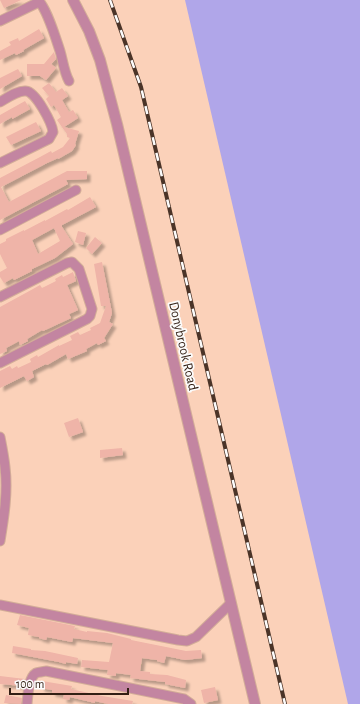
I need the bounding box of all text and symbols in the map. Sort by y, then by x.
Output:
street label: Donybrook Road [166,301,200,392]
scale bar [10,670,128,696]
text: 100 m [16,678,44,690]

